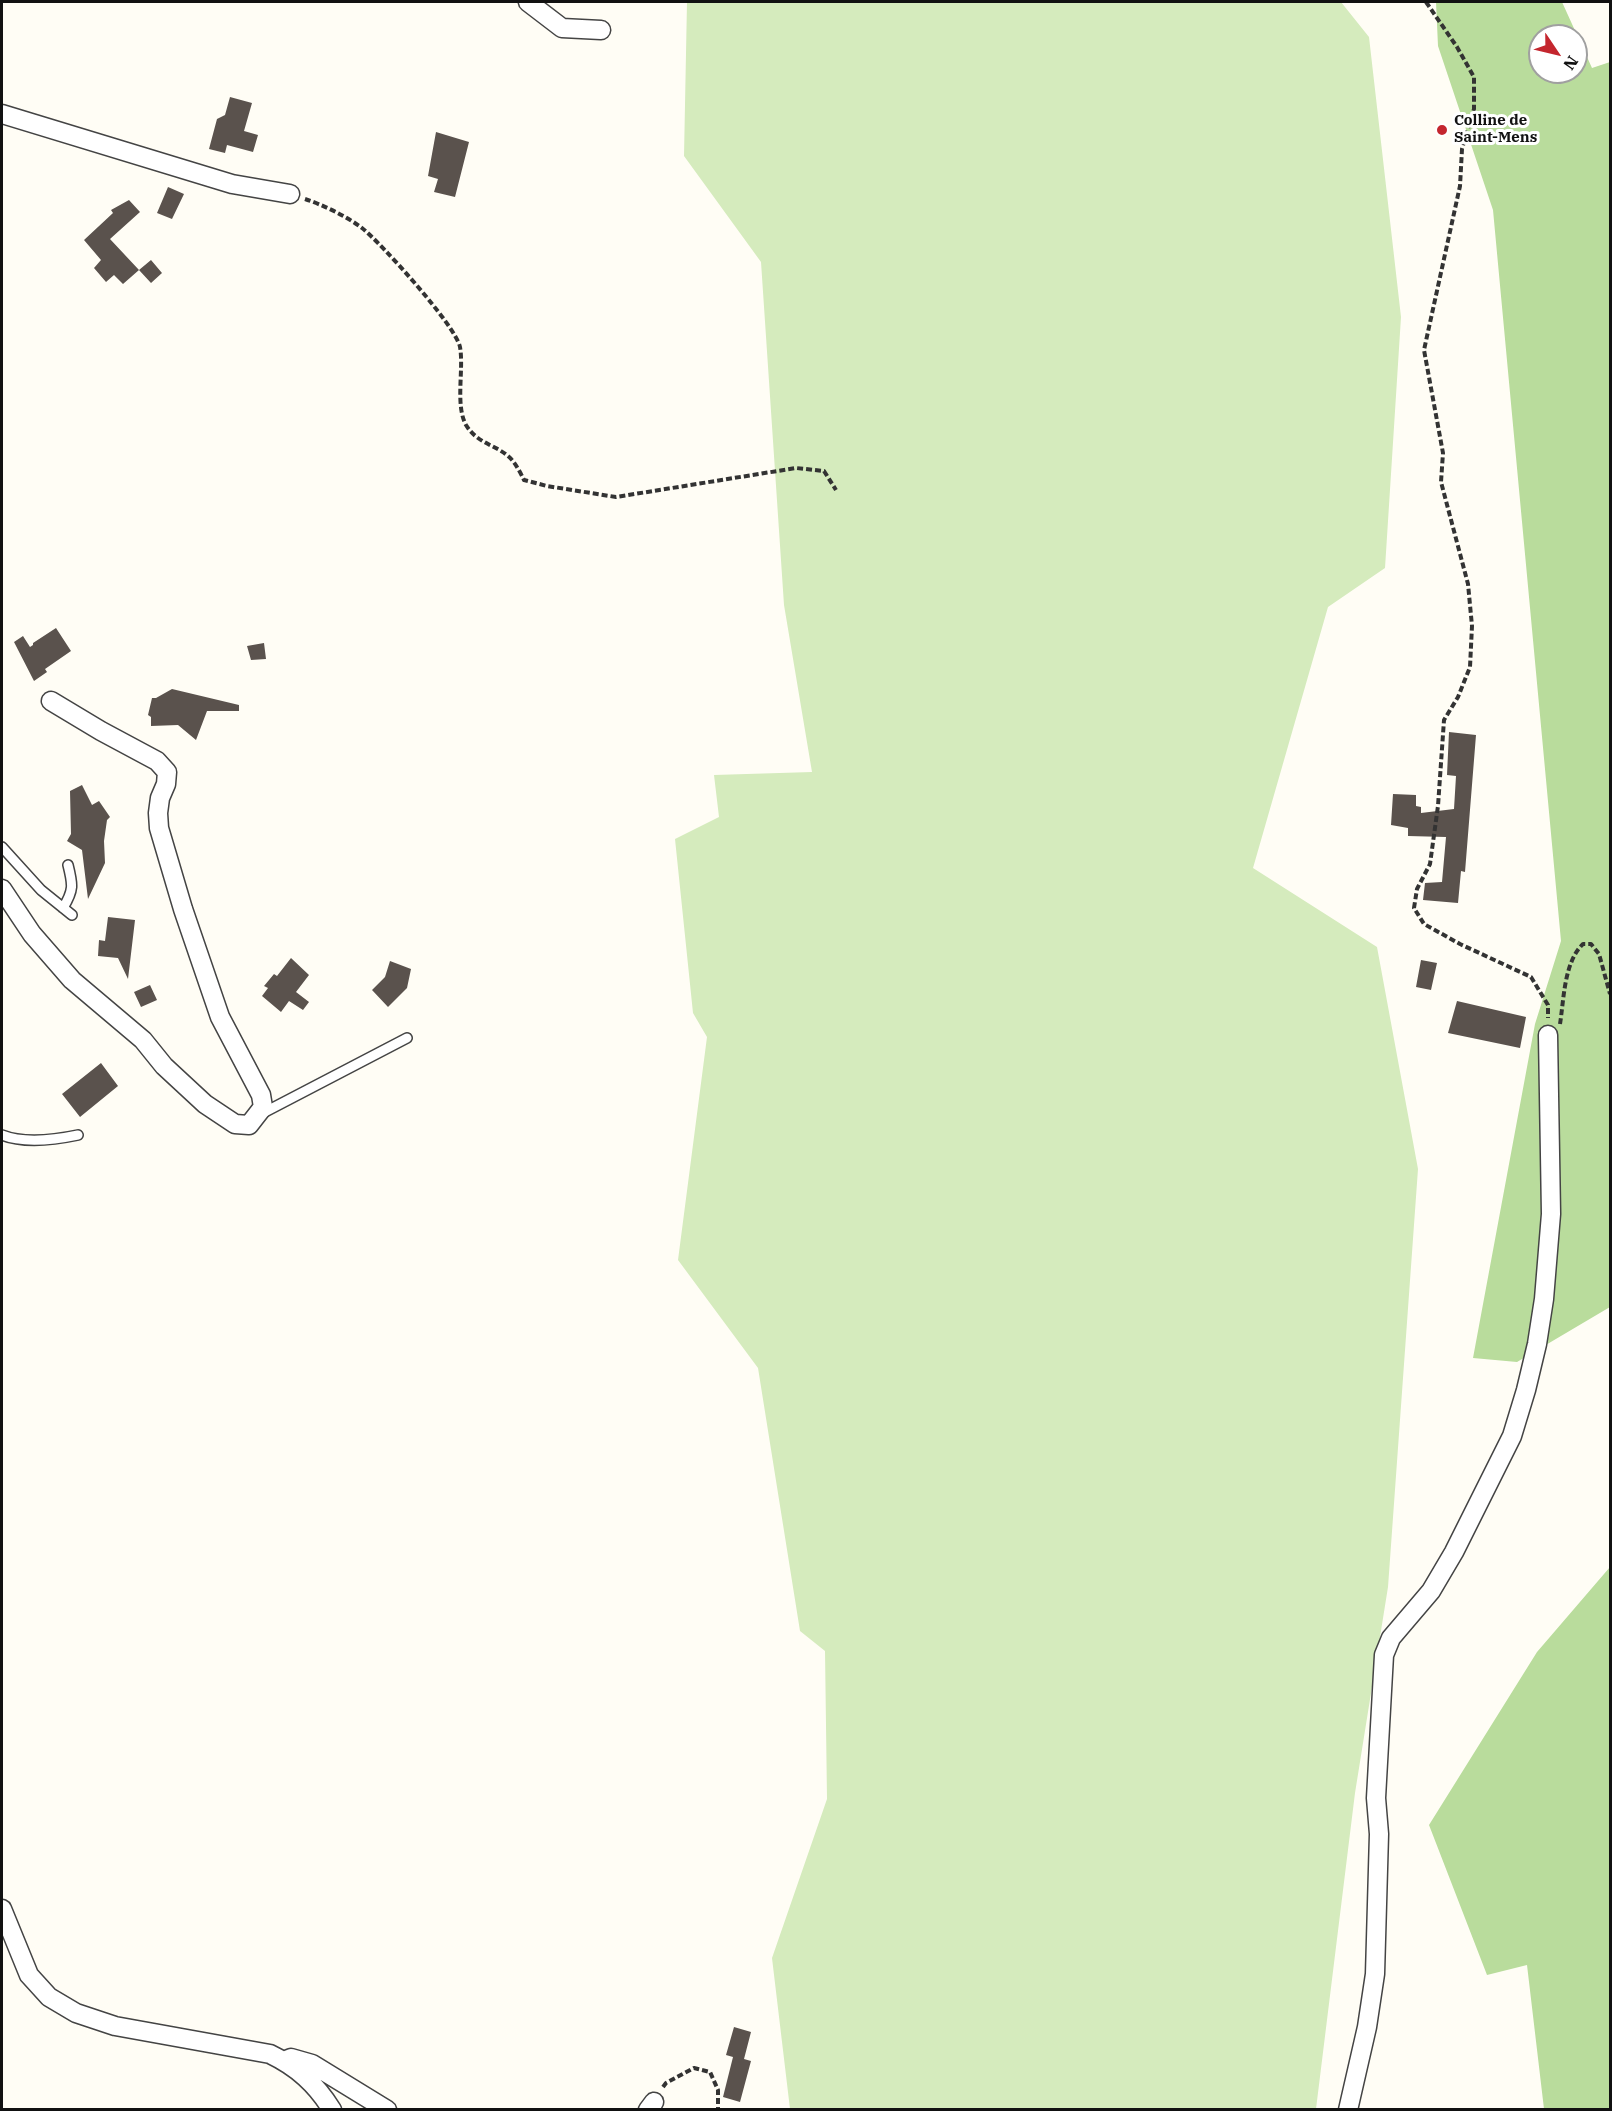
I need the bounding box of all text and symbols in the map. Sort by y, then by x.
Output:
north arrow [1528,24,1588,84]
text: N [1559,52,1583,74]
place label: Colline de Saint-Mens [1454,112,1537,147]
marker: Colline de Saint-Mens [1435,123,1449,137]

